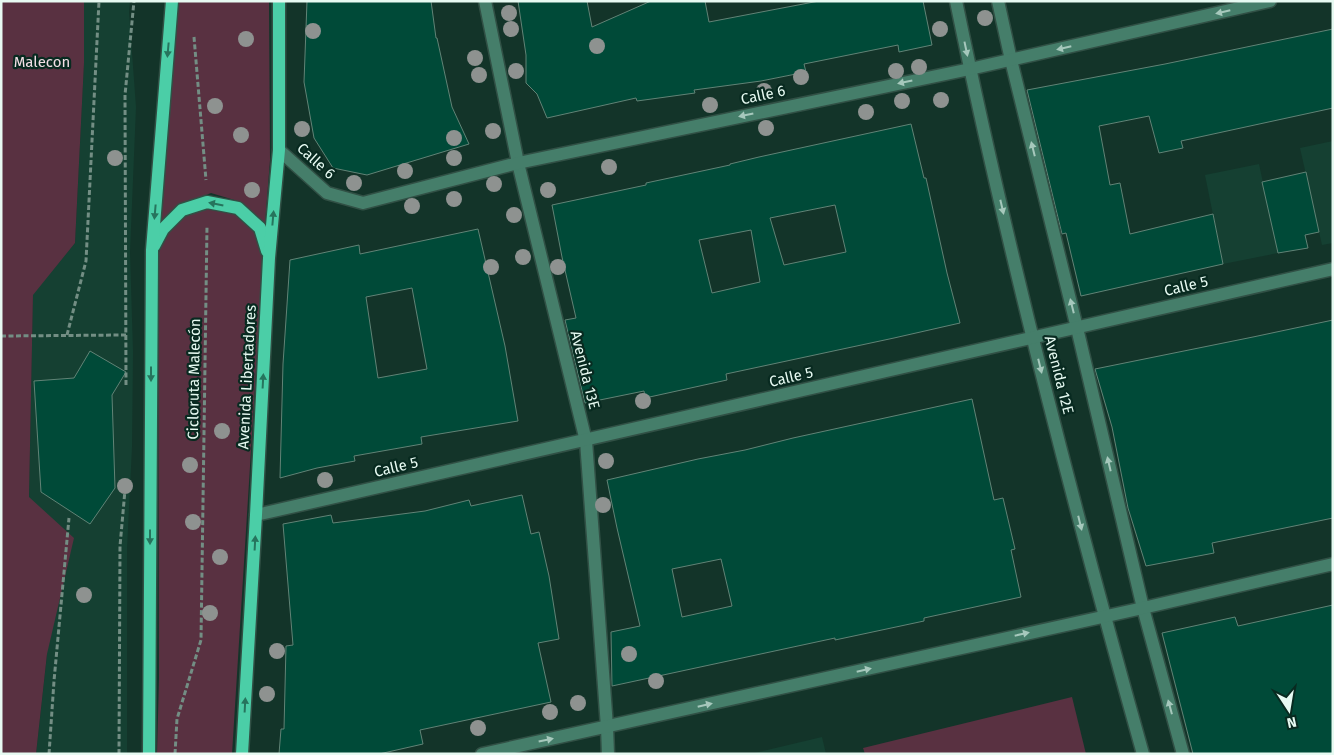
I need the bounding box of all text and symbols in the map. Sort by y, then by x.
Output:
one-way arrow [1215,8,1230,16]
one-way arrow [962,41,970,57]
one-way arrow [163,42,171,58]
one-way arrow [1057,44,1072,52]
park label: Malecon [14,53,70,71]
one-way arrow [897,79,913,87]
street label: Calle 6 [739,82,787,108]
one-way arrow [738,112,754,120]
street label: Calle 6 [293,139,339,183]
one-way arrow [1029,141,1037,156]
one-way arrow [208,199,224,207]
one-way arrow [998,200,1006,215]
one-way arrow [151,204,159,220]
one-way arrow [269,210,277,226]
street label: Calle 5 [1162,272,1210,300]
one-way arrow [1068,299,1076,314]
street label: Avenida Libertadores [234,304,260,450]
street label: Cicloruta Malecón [184,318,204,440]
street label: Avenida 13E [567,329,603,411]
street label: Avenida 12E [1041,334,1077,416]
one-way arrow [1036,358,1044,373]
street label: Calle 5 [767,363,815,391]
one-way arrow [147,366,155,382]
one-way arrow [259,372,267,388]
street label: Calle 5 [372,453,420,481]
one-way arrow [1105,457,1113,472]
one-way arrow [1076,515,1084,530]
one-way arrow [146,529,154,545]
one-way arrow [251,535,259,551]
one-way arrow [1015,630,1030,638]
one-way arrow [856,666,871,674]
north arrow [1264,685,1314,735]
one-way arrow [242,697,250,713]
one-way arrow [1166,699,1174,714]
one-way arrow [697,701,713,709]
text: N [1285,713,1298,732]
one-way arrow [539,736,554,744]

